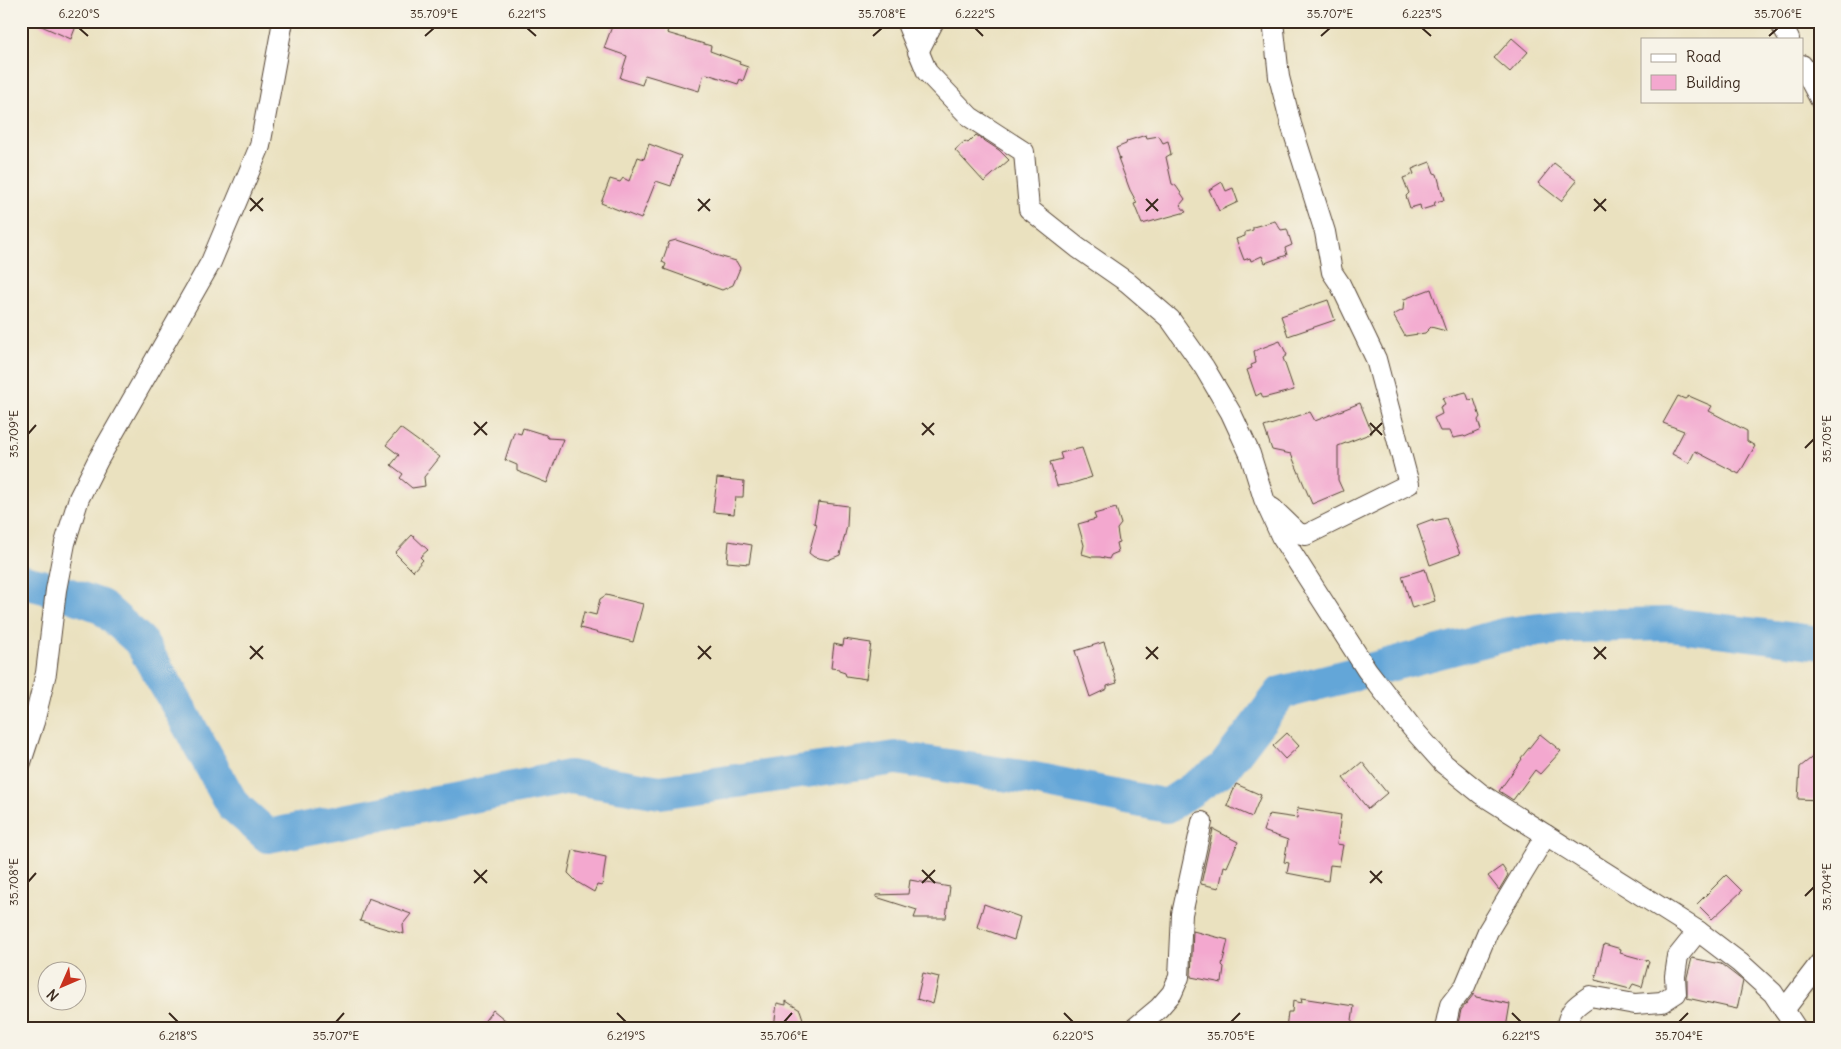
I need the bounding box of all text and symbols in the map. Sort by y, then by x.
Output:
text: 6.220°S [58,6,100,21]
text: 35.709°E [410,6,458,21]
text: 6.221°S [508,6,546,21]
text: 35.708°E [858,6,906,21]
text: 6.222°S [955,6,995,21]
text: 35.707°E [1307,6,1353,21]
text: 6.223°S [1402,6,1442,21]
text: 35.706°E [1754,6,1802,21]
legend [1641,38,1804,102]
text: Road [1686,47,1721,66]
text: Building [1686,73,1741,92]
text: 35.709°E [6,410,21,458]
text: 35.705°E [1819,415,1834,463]
text: 35.708°E [6,858,21,906]
text: 35.704°E [1819,863,1834,911]
north arrow [38,962,88,1012]
text: N [43,985,63,1005]
text: 6.218°S [159,1028,197,1043]
text: 35.707°E [313,1028,359,1043]
text: 6.219°S [607,1028,645,1043]
text: 35.706°E [760,1028,808,1043]
text: 6.220°S [1052,1028,1094,1043]
text: 35.705°E [1207,1028,1255,1043]
text: 6.221°S [1502,1028,1540,1043]
text: 35.704°E [1655,1028,1703,1043]

